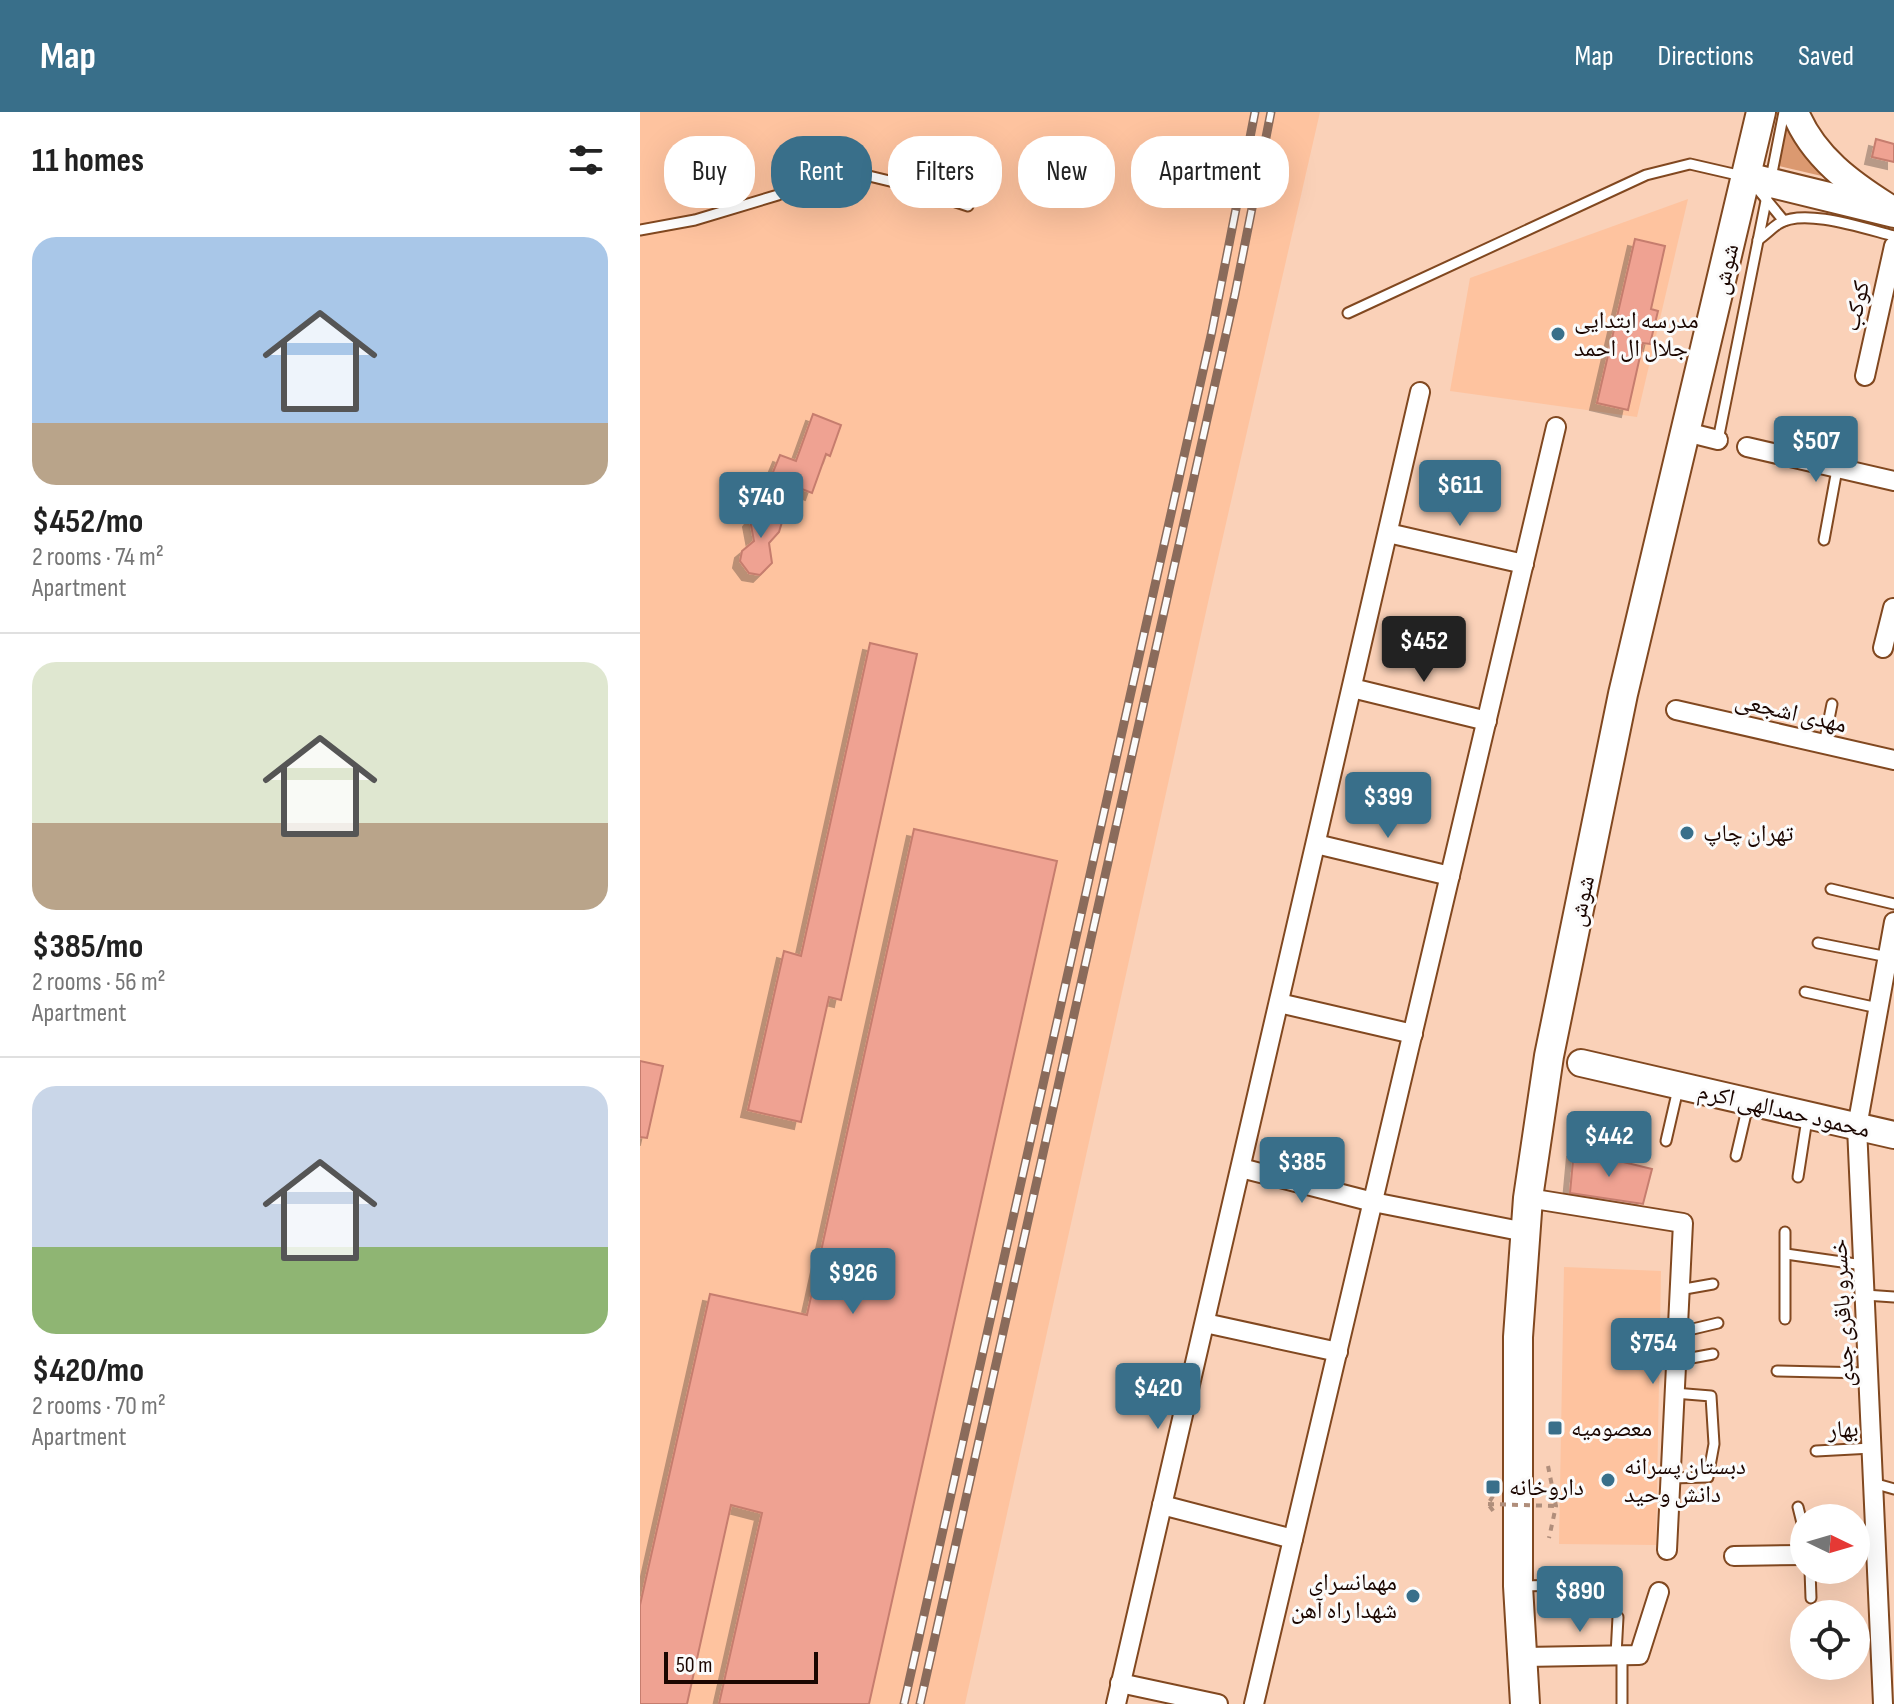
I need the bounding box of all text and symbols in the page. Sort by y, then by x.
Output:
text: Map [40,34,96,79]
text: Map [1575,40,1614,73]
text: Directions [1658,40,1754,73]
text: Saved [1798,40,1854,73]
chip: Buy [664,136,755,208]
chip: Rent [771,136,872,208]
chip: Filters [888,136,1002,208]
chip: New [1018,136,1115,208]
chip: Apartment [1131,136,1289,208]
icon: filters [564,138,608,182]
text: 11 homes [32,140,144,181]
street label: شوش [1706,241,1745,297]
street label: کوکب [1837,278,1876,334]
icon: home [248,289,392,433]
place label: مدرسه ابتدایی جلال ال احمد [1574,306,1699,363]
marker: مدرسه ابتدایی جلال ال احمد [1549,325,1567,343]
pin: $507 [1769,416,1863,484]
text: $507 [1792,426,1840,457]
pin: $611 [1413,460,1507,528]
text: $611 [1437,470,1483,501]
pin: $740 [714,472,808,540]
text: $740 [737,482,785,513]
text: $452/mo [32,501,143,542]
text: 2 rooms · 74 m² [32,542,164,573]
text: Apartment [32,573,126,604]
pin: $452 [1377,616,1471,684]
text: $452 [1400,626,1448,657]
street label: مهدی اشجعی [1732,686,1850,739]
icon: home [248,714,392,858]
pin: $399 [1341,772,1435,840]
text: $399 [1363,782,1413,813]
place label: تهران چاپ [1703,819,1794,848]
marker: تهران چاپ [1678,824,1696,842]
street label: شوش [1562,873,1601,929]
text: $385/mo [32,926,143,967]
text: 2 rooms · 56 m² [32,967,166,998]
text: Apartment [32,998,126,1029]
street label: محمود حمدالهی اکرم [1695,1077,1873,1145]
pin: $442 [1562,1111,1656,1179]
text: $442 [1584,1121,1634,1152]
pin: $385 [1255,1137,1349,1205]
icon: home [248,1138,392,1282]
text: $385 [1278,1147,1326,1178]
street label: خسرو باقری جدی [1824,1238,1861,1388]
pin: $926 [806,1248,900,1316]
text: $926 [828,1258,878,1289]
pin: $754 [1606,1318,1700,1386]
text: $754 [1629,1328,1677,1359]
text: $420/mo [32,1350,144,1391]
pin: $420 [1111,1363,1205,1431]
text: $420 [1133,1373,1183,1404]
text: 2 rooms · 70 m² [32,1391,166,1422]
place label: معصومیه [1571,1414,1652,1443]
street label: بهار [1826,1414,1859,1445]
marker: معصومیه [1546,1419,1564,1437]
text: Apartment [32,1422,126,1453]
place label: دبستان پسرانه دانش وحید [1624,1452,1746,1509]
marker: دبستان پسرانه دانش وحید [1599,1471,1617,1489]
place label: داروخانه [1509,1473,1584,1502]
marker: داروخانه [1484,1478,1502,1496]
north arrow [1790,1504,1870,1584]
map controls [1790,1504,1870,1680]
pin: $890 [1533,1566,1627,1634]
place label: مهمانسرای شهدا راه آهن [1291,1568,1397,1625]
text: $890 [1555,1576,1605,1607]
marker: مهمانسرای شهدا راه آهن [1404,1587,1422,1605]
button: locate [1790,1600,1870,1680]
scale bar [664,1648,818,1684]
text: 50 m [676,1652,712,1679]

